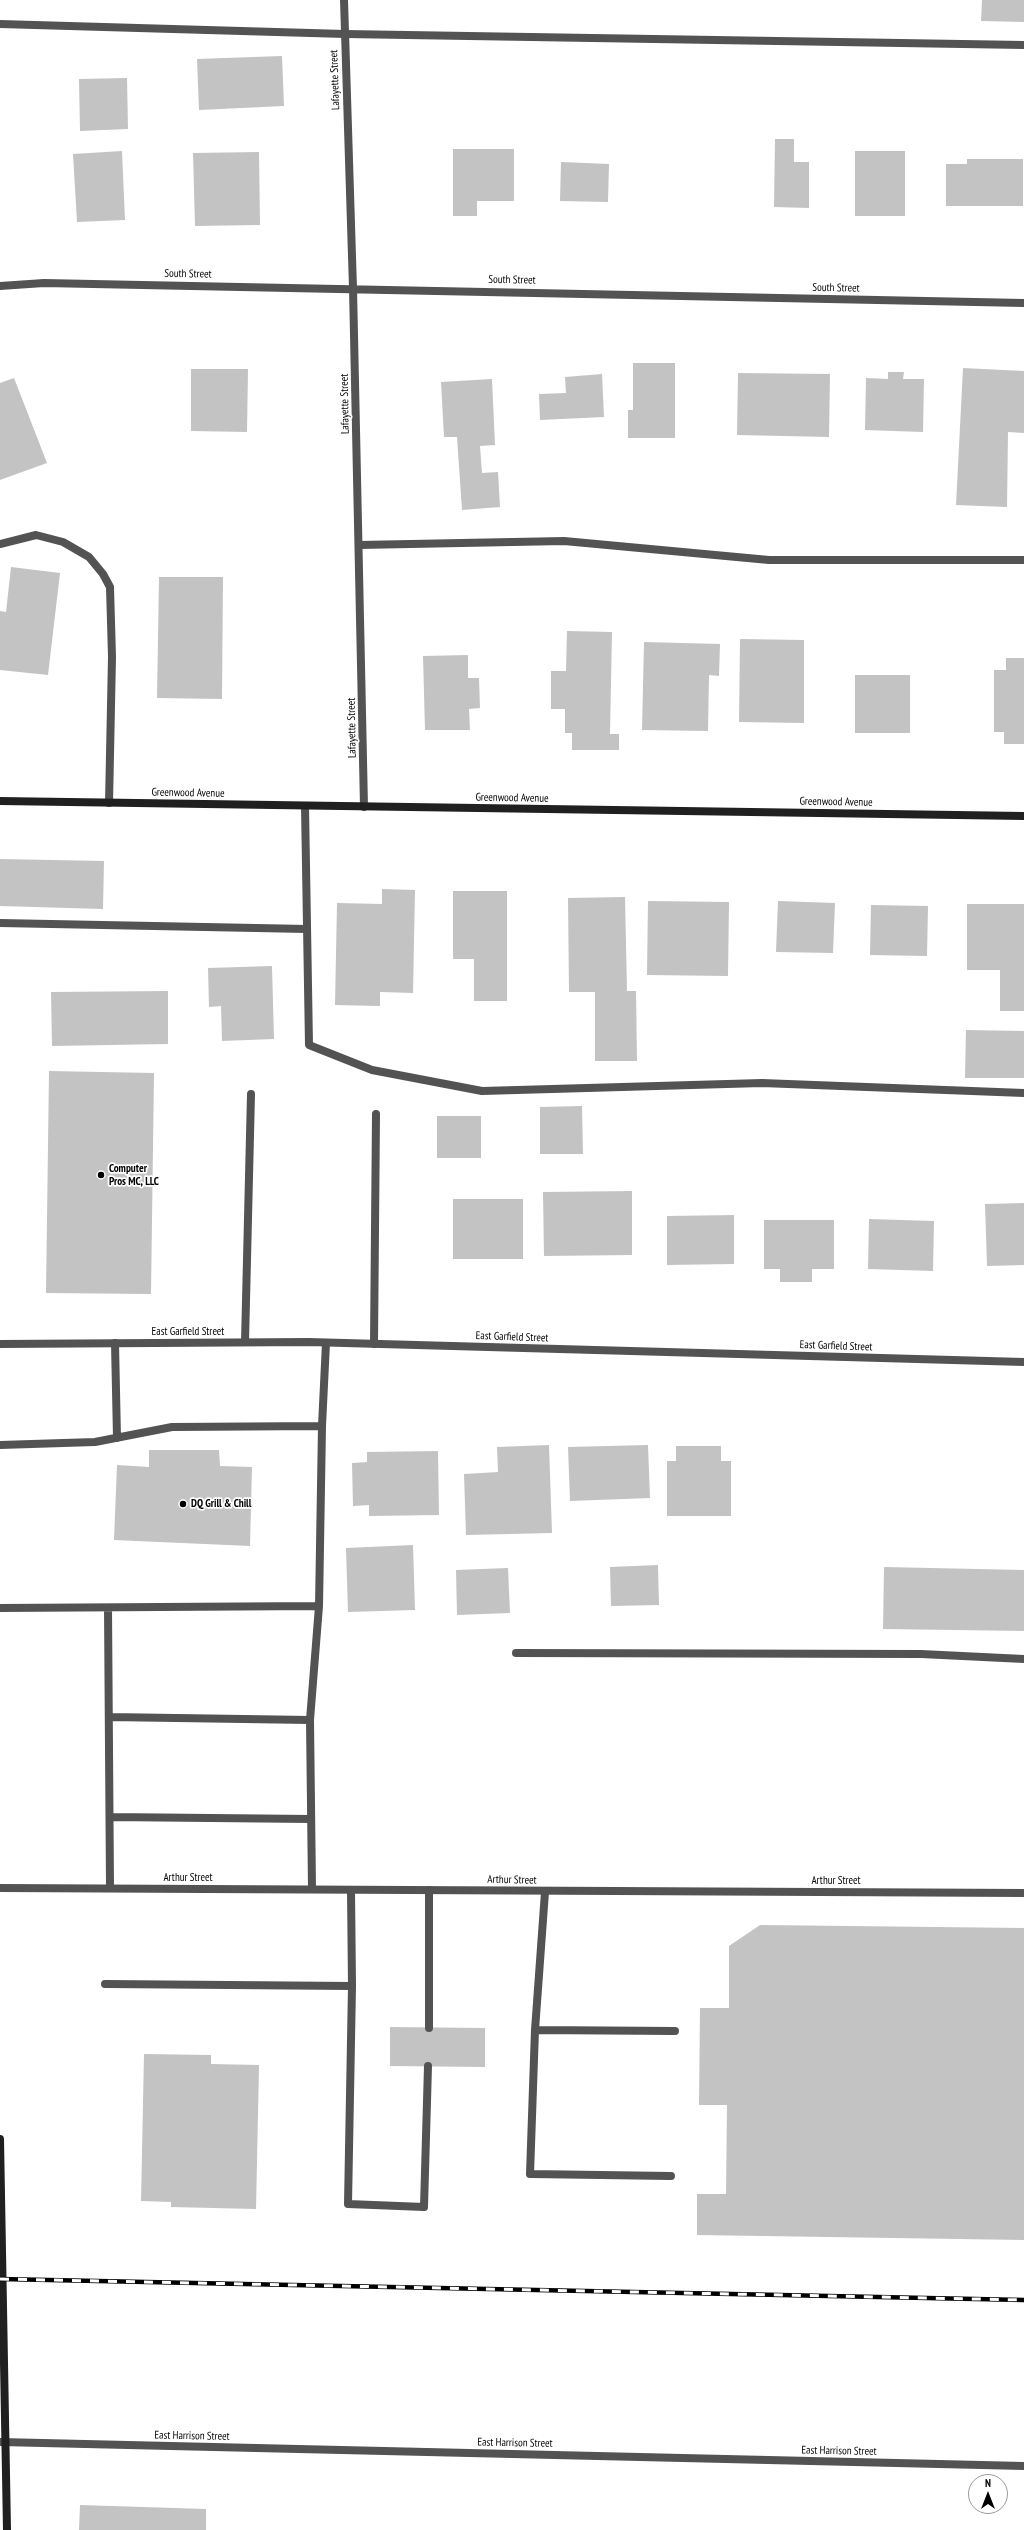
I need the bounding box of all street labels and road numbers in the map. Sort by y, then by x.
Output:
street label: Lafayette Street [327,50,343,110]
street label: South Street [164,267,212,281]
street label: South Street [488,273,536,287]
street label: South Street [812,281,860,295]
street label: Lafayette Street [338,374,352,434]
street label: Lafayette Street [345,698,359,758]
street label: Greenwood Avenue [151,786,225,800]
street label: Greenwood Avenue [475,791,549,805]
street label: Greenwood Avenue [799,795,873,809]
street label: East Garfield Street [152,1325,224,1339]
street label: East Garfield Street [475,1329,549,1345]
street label: East Garfield Street [799,1338,873,1354]
street label: Arthur Street [163,1871,213,1885]
street label: Arthur Street [487,1873,537,1887]
street label: Arthur Street [811,1874,861,1888]
street label: East Harrison Street [154,2429,230,2443]
street label: East Harrison Street [477,2436,553,2450]
street label: East Harrison Street [801,2444,877,2458]

